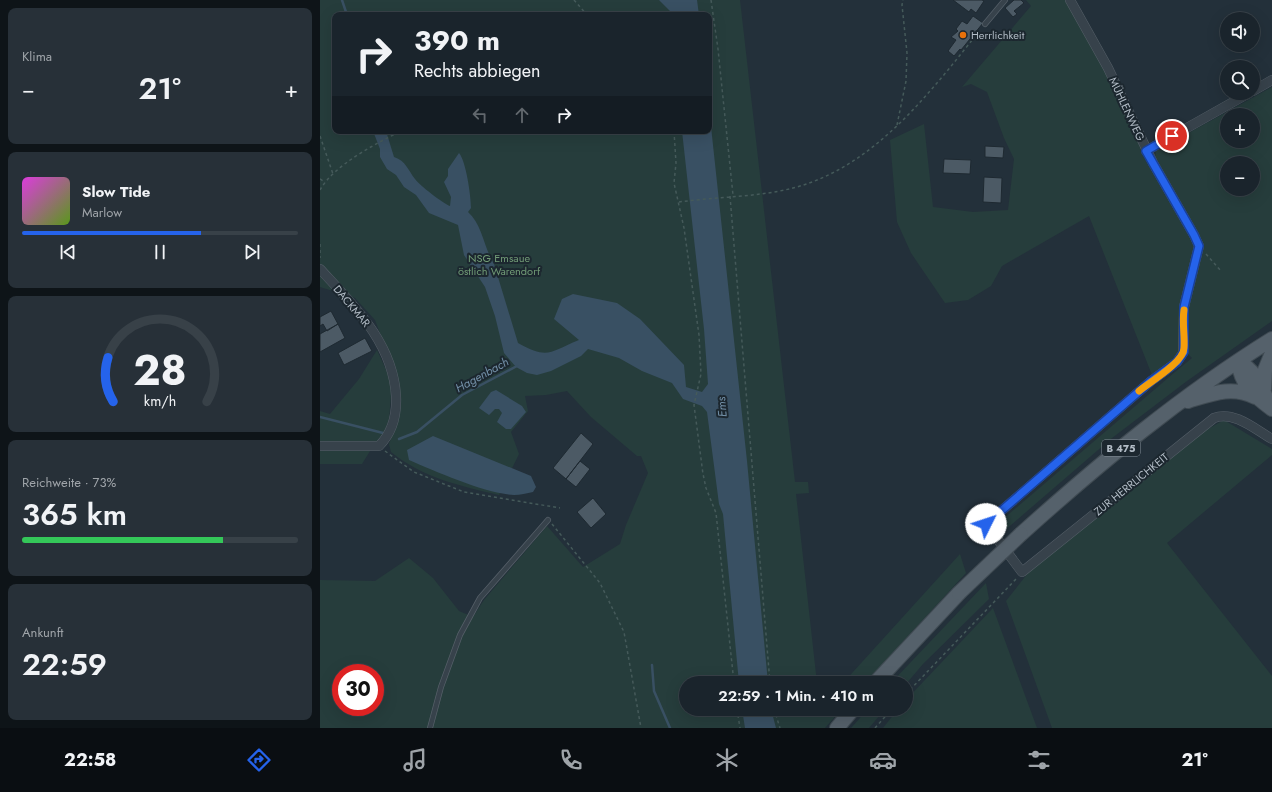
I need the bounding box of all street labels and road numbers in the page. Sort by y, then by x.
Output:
street label: MÜHLENWEG [1105,75,1149,144]
street label: DACKMAR [330,282,375,331]
road number: B 475 [1102,440,1140,456]
street label: ZUR HERRLICHKEIT [1090,449,1172,519]

